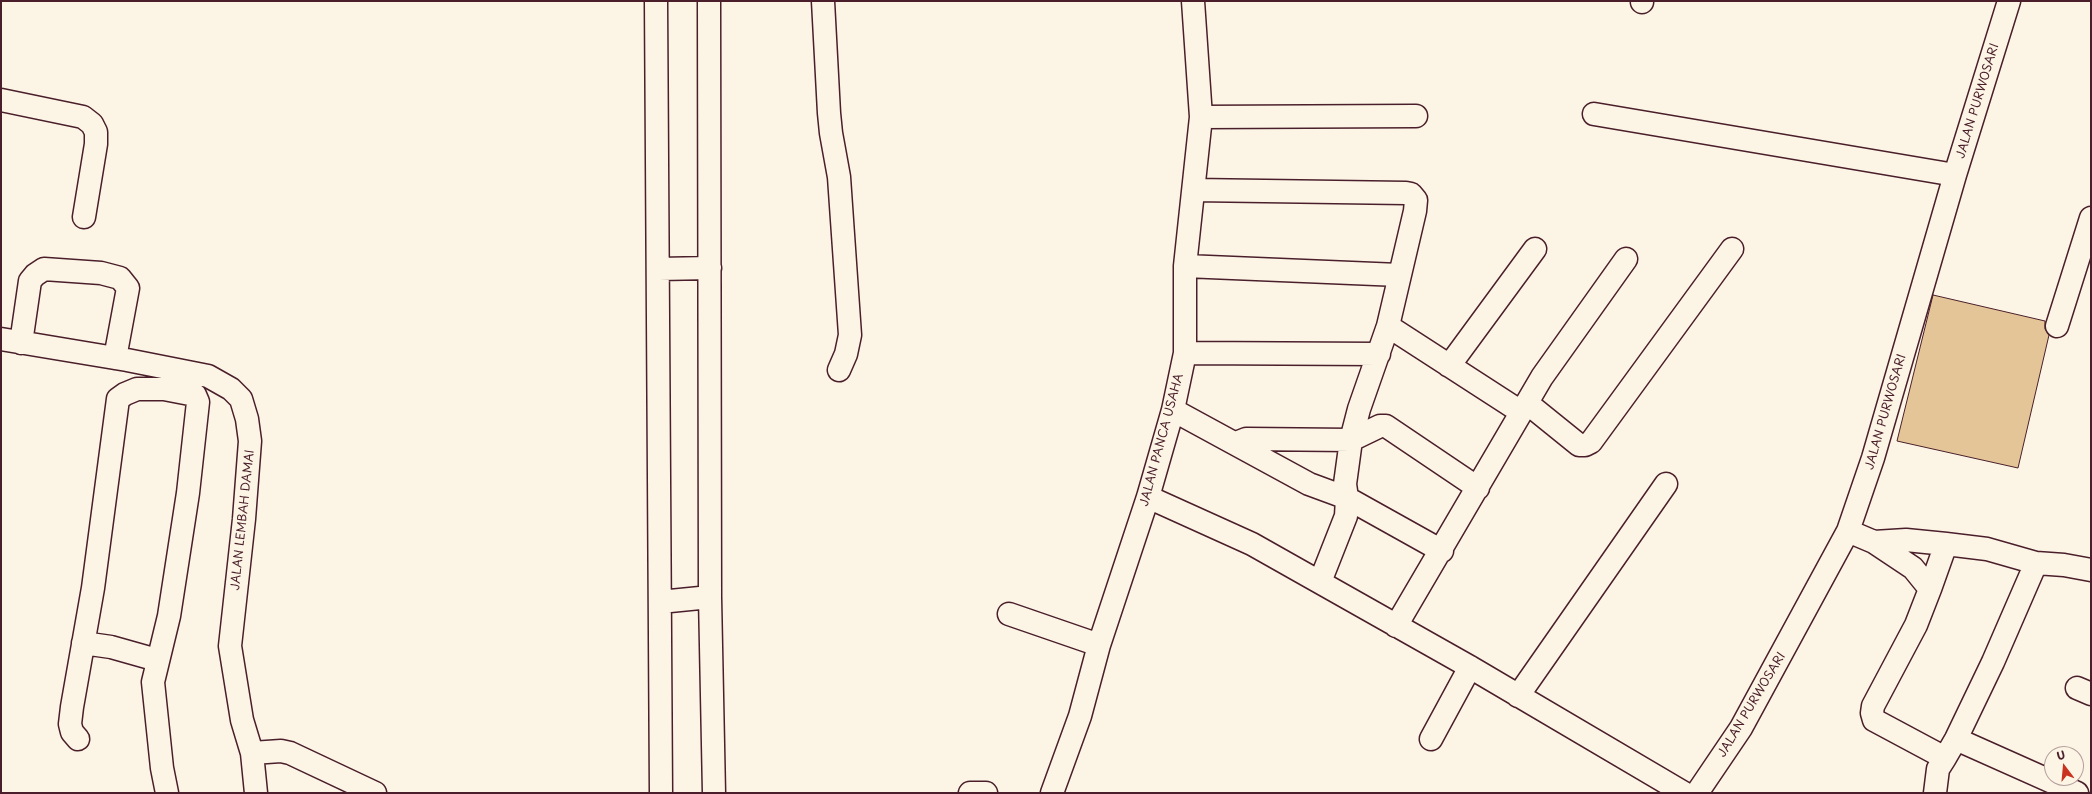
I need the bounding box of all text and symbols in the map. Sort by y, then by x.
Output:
street label: JALAN PURWOSARI [1954,42,2002,160]
street label: JALAN PURWOSARI [1863,352,1909,472]
street label: JALAN PANCA USAHA [1137,372,1187,508]
street label: JALAN LEMBAH DAMAI [228,449,258,591]
street label: JALAN PURWOSARI [1715,650,1789,760]
north arrow [2044,746,2084,786]
text: U [2054,746,2067,764]

